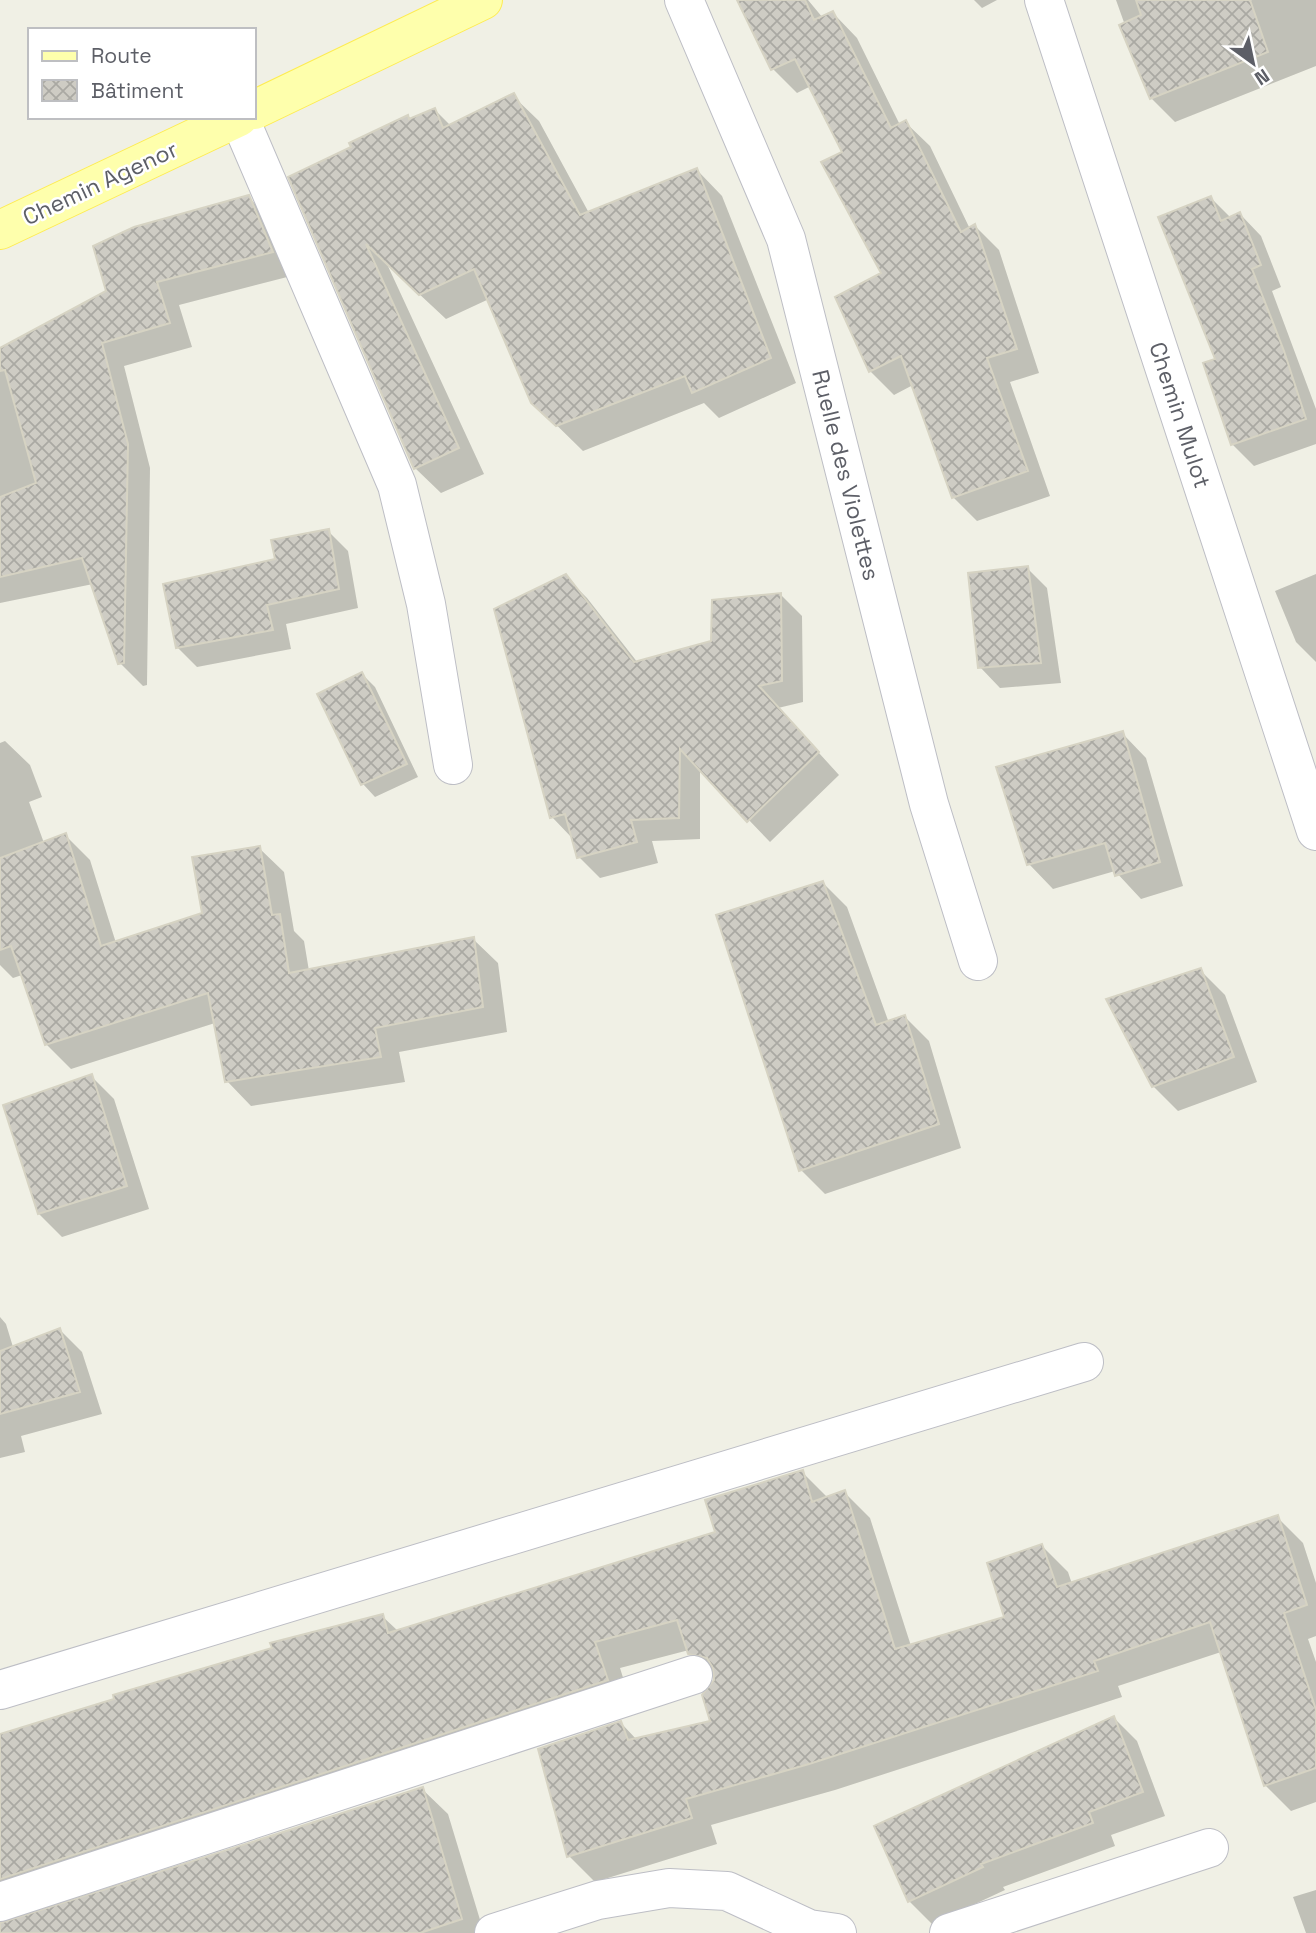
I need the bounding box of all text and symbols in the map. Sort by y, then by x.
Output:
legend [28,28,256,119]
north arrow [1218,28,1288,98]
text: Route [91,42,152,69]
text: N [1250,63,1274,91]
text: Bâtiment [91,77,184,104]
street label: Chemin Agenor [18,134,182,232]
street label: Chemin Mulot [1142,338,1218,492]
street label: Ruelle des Violettes [805,366,887,584]

